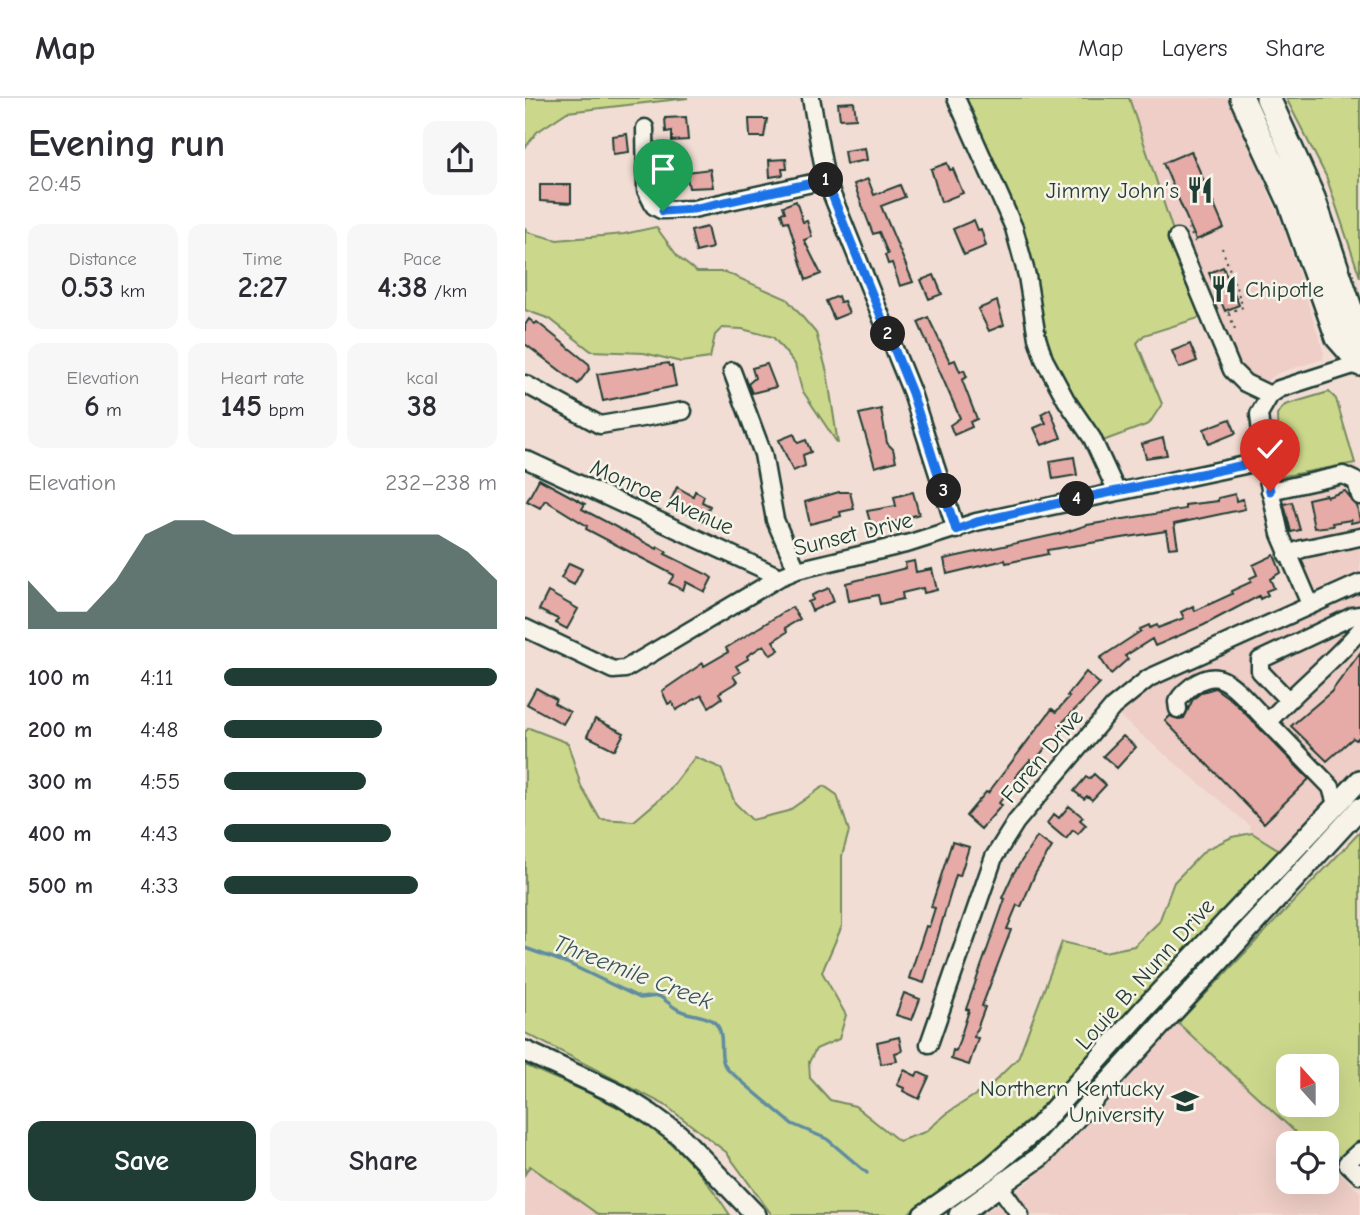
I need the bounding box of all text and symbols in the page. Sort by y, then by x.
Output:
text: Map [35,29,96,67]
text: Map [1078,34,1124,62]
text: Layers [1162,34,1227,62]
text: Share [1265,34,1325,62]
button: share [423,121,497,195]
text: Evening run [28,122,225,166]
pin [633,139,693,211]
icon: arrive [644,150,682,188]
pin: 1 [809,162,843,198]
text: 1 [822,168,829,190]
text: 20:45 [28,170,82,197]
restaurant icon: Jimmy John’s [1185,175,1215,205]
place label: Jimmy John’s [1046,177,1179,204]
text: Distance [69,248,137,270]
text: Time [243,248,282,270]
text: Pace [403,248,441,270]
text: 0.53 [61,270,114,305]
text: 2:27 [238,270,287,305]
text: 4:38 [377,270,428,305]
restaurant icon: Chipotle [1209,274,1239,304]
place label: Chipotle [1245,276,1324,303]
text: km [114,280,145,302]
text: /km [428,280,467,302]
pin: 2 [871,316,905,352]
text: 2 [883,322,892,344]
text: Elevation [66,367,139,389]
text: Heart rate [221,367,304,389]
text: kcal [406,367,438,389]
text: 6 [84,389,100,424]
text: 145 [221,389,262,424]
text: 38 [407,389,437,424]
text: m [100,399,122,421]
text: bpm [262,399,304,421]
pin [1240,419,1300,491]
icon: check [1251,430,1289,468]
street label: Monroe Avenue [586,453,738,541]
text: Elevation [28,469,116,496]
text: 232–238 m [385,469,497,496]
pin: 3 [927,474,961,508]
text: 3 [939,479,948,501]
pin: 4 [1059,482,1095,516]
text: 4 [1072,487,1081,509]
street label: Sunset Drive [791,506,915,562]
text: 100 m [28,664,90,691]
text: 4:11 [140,664,174,691]
street label: Faren Drive [995,704,1089,808]
text: 200 m [28,716,92,743]
text: 4:48 [140,716,178,743]
text: 300 m [28,768,92,795]
text: 4:55 [140,768,180,795]
text: 400 m [28,820,92,847]
text: 4:43 [140,820,178,847]
text: 500 m [28,872,93,899]
text: 4:33 [140,872,179,899]
street label: Louie B. Nunn Drive [1070,893,1220,1055]
water label: Threemile Creek [549,929,717,1015]
north arrow [1276,1054,1339,1116]
map controls [1276,1054,1339,1194]
place label: Northern Kentucky University [980,1075,1165,1128]
school or university icon: Northern Kentucky University [1170,1086,1200,1116]
button: Save [28,1121,256,1201]
button: Share [270,1121,497,1201]
button: locate [1276,1131,1339,1194]

